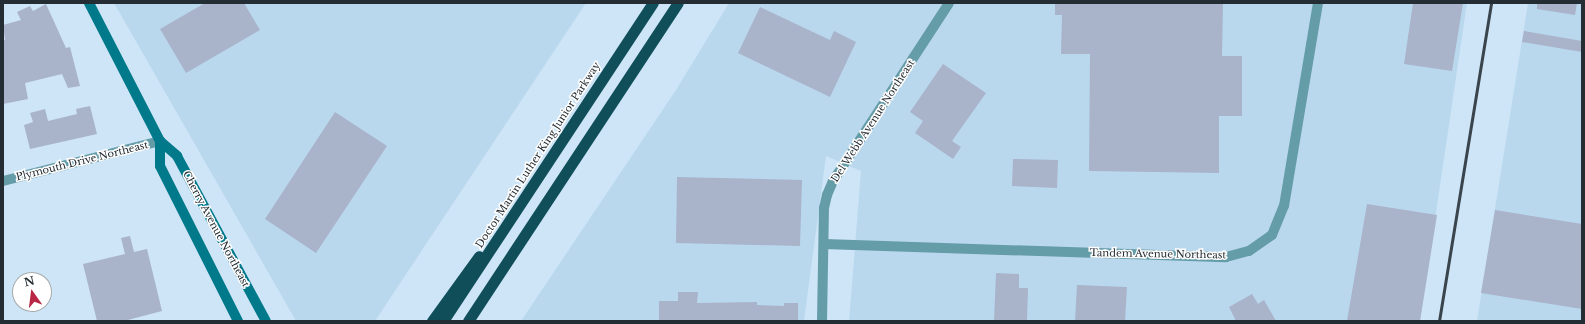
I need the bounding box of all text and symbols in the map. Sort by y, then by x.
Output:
street label: Del Webb Avenue Northeast [829,57,917,185]
street label: Doctor Martin Luther King Junior Parkway [473,59,603,251]
street label: Plymouth Drive Northeast [15,139,149,183]
street label: Cherry Avenue Northeast [180,169,252,289]
street label: Tandem Avenue Northeast [1090,247,1226,261]
north arrow [12,272,52,312]
text: N [23,273,36,289]

